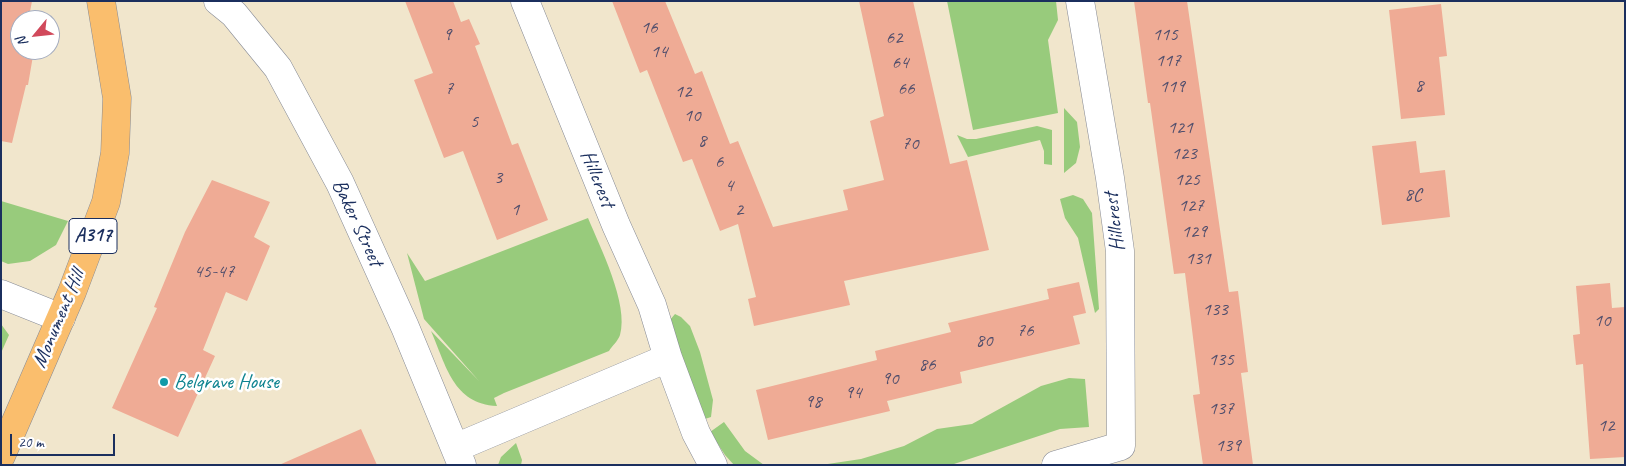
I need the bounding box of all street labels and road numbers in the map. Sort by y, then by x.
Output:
street label: Hillcrest [574,147,620,211]
street label: Baker Street [326,176,388,270]
street label: Hillcrest [1099,191,1131,253]
road number: A317 [69,218,117,254]
street label: Monument Hill [27,266,91,372]

